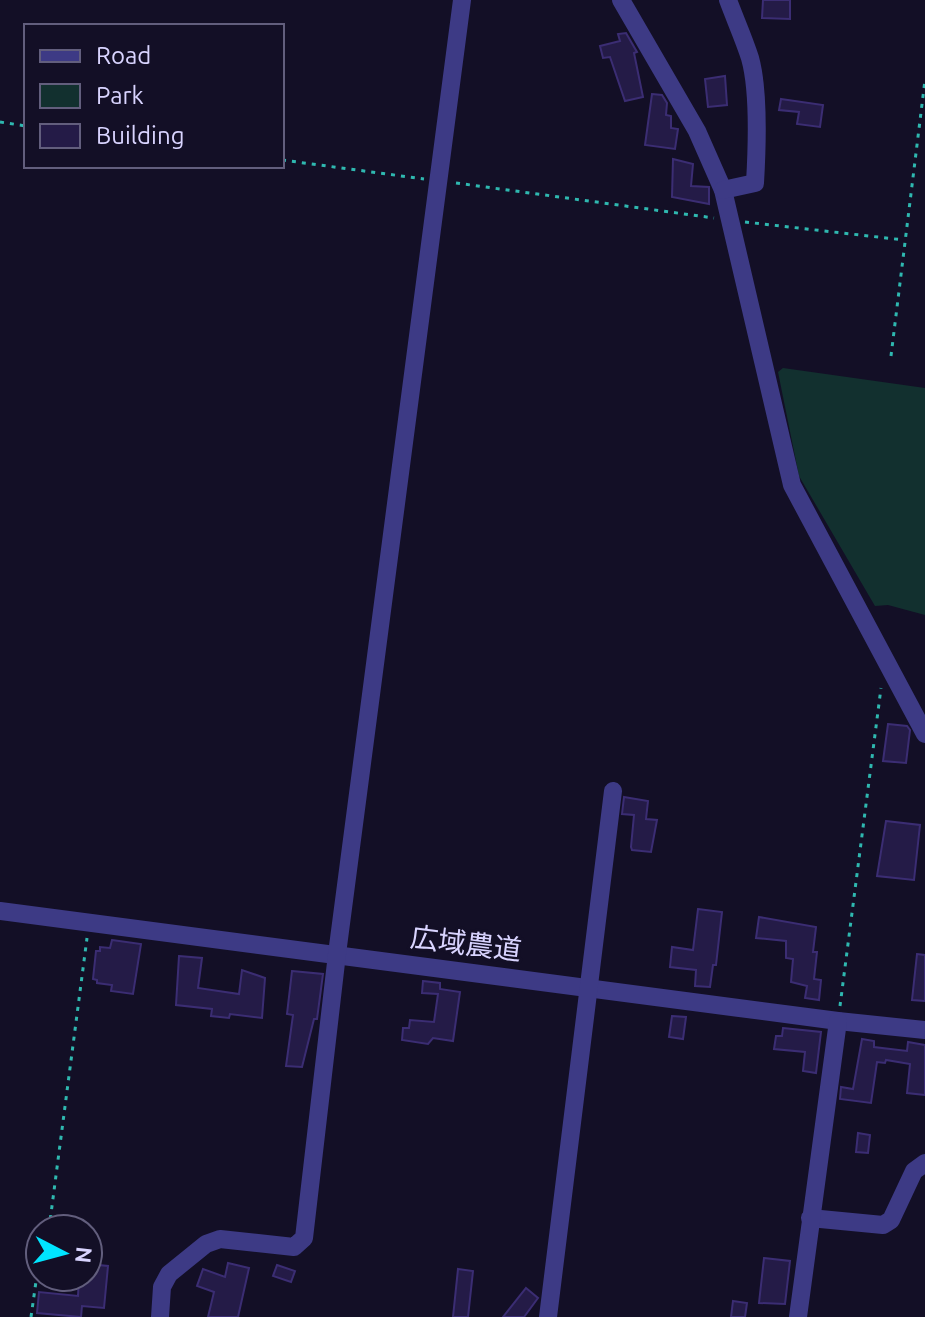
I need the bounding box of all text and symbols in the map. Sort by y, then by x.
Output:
legend [24,24,284,168]
text: Road [96,42,151,69]
text: Park [96,82,144,109]
text: Building [96,122,184,149]
street label: 広域農道 [409,921,523,965]
north arrow [24,1213,104,1293]
text: N [71,1246,98,1265]

